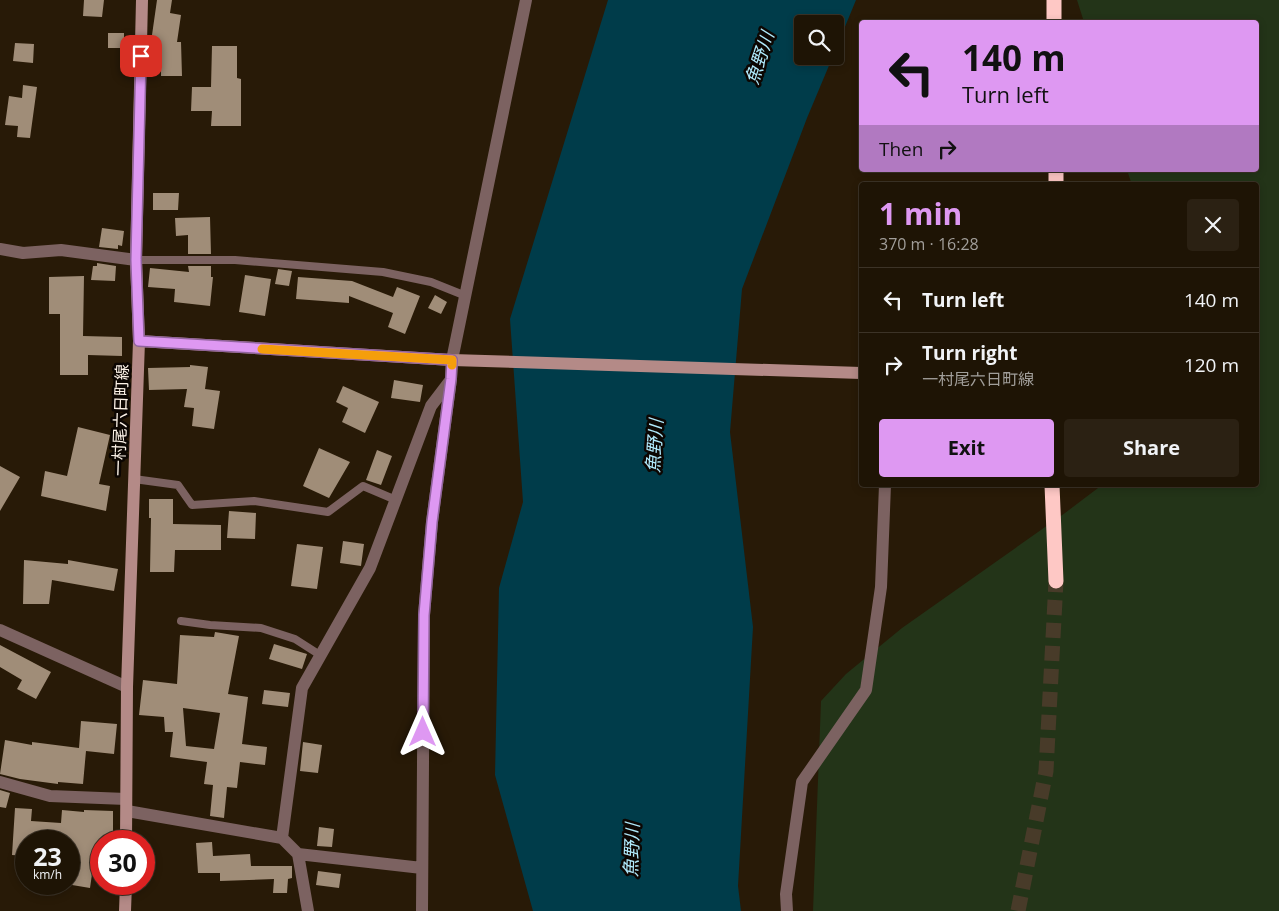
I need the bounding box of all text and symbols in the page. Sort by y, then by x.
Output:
map controls [794,15,844,65]
button: search [794,15,844,65]
water label: 魚野川 [739,26,779,87]
text: 140 m [962,34,1066,81]
pin [120,35,162,77]
icon: left [879,40,944,105]
icon: arrive [127,42,155,70]
text: Turn left [962,79,1049,109]
icon: right [933,135,961,163]
text: Then [879,136,923,162]
text: 1 min [879,193,962,234]
button: close [1187,199,1239,251]
text: 370 m · 16:28 [879,233,979,255]
icon: left [879,286,907,314]
text: Turn left [922,287,1004,313]
text: 140 m [1184,287,1239,313]
text: Turn right [922,340,1017,366]
icon: right [879,351,907,379]
text: 120 m [1184,352,1239,378]
street label: 一村尾六日町線 [107,364,133,476]
text: 一村尾六日町線 [922,368,1034,390]
water label: 魚野川 [640,416,668,474]
button: Exit [879,419,1054,477]
button: Share [1064,419,1239,477]
position arrow [396,705,448,757]
water label: 魚野川 [618,821,644,877]
speed limit sign: 30 [90,830,155,895]
text: 23 [33,839,62,873]
text: km/h [33,866,62,883]

